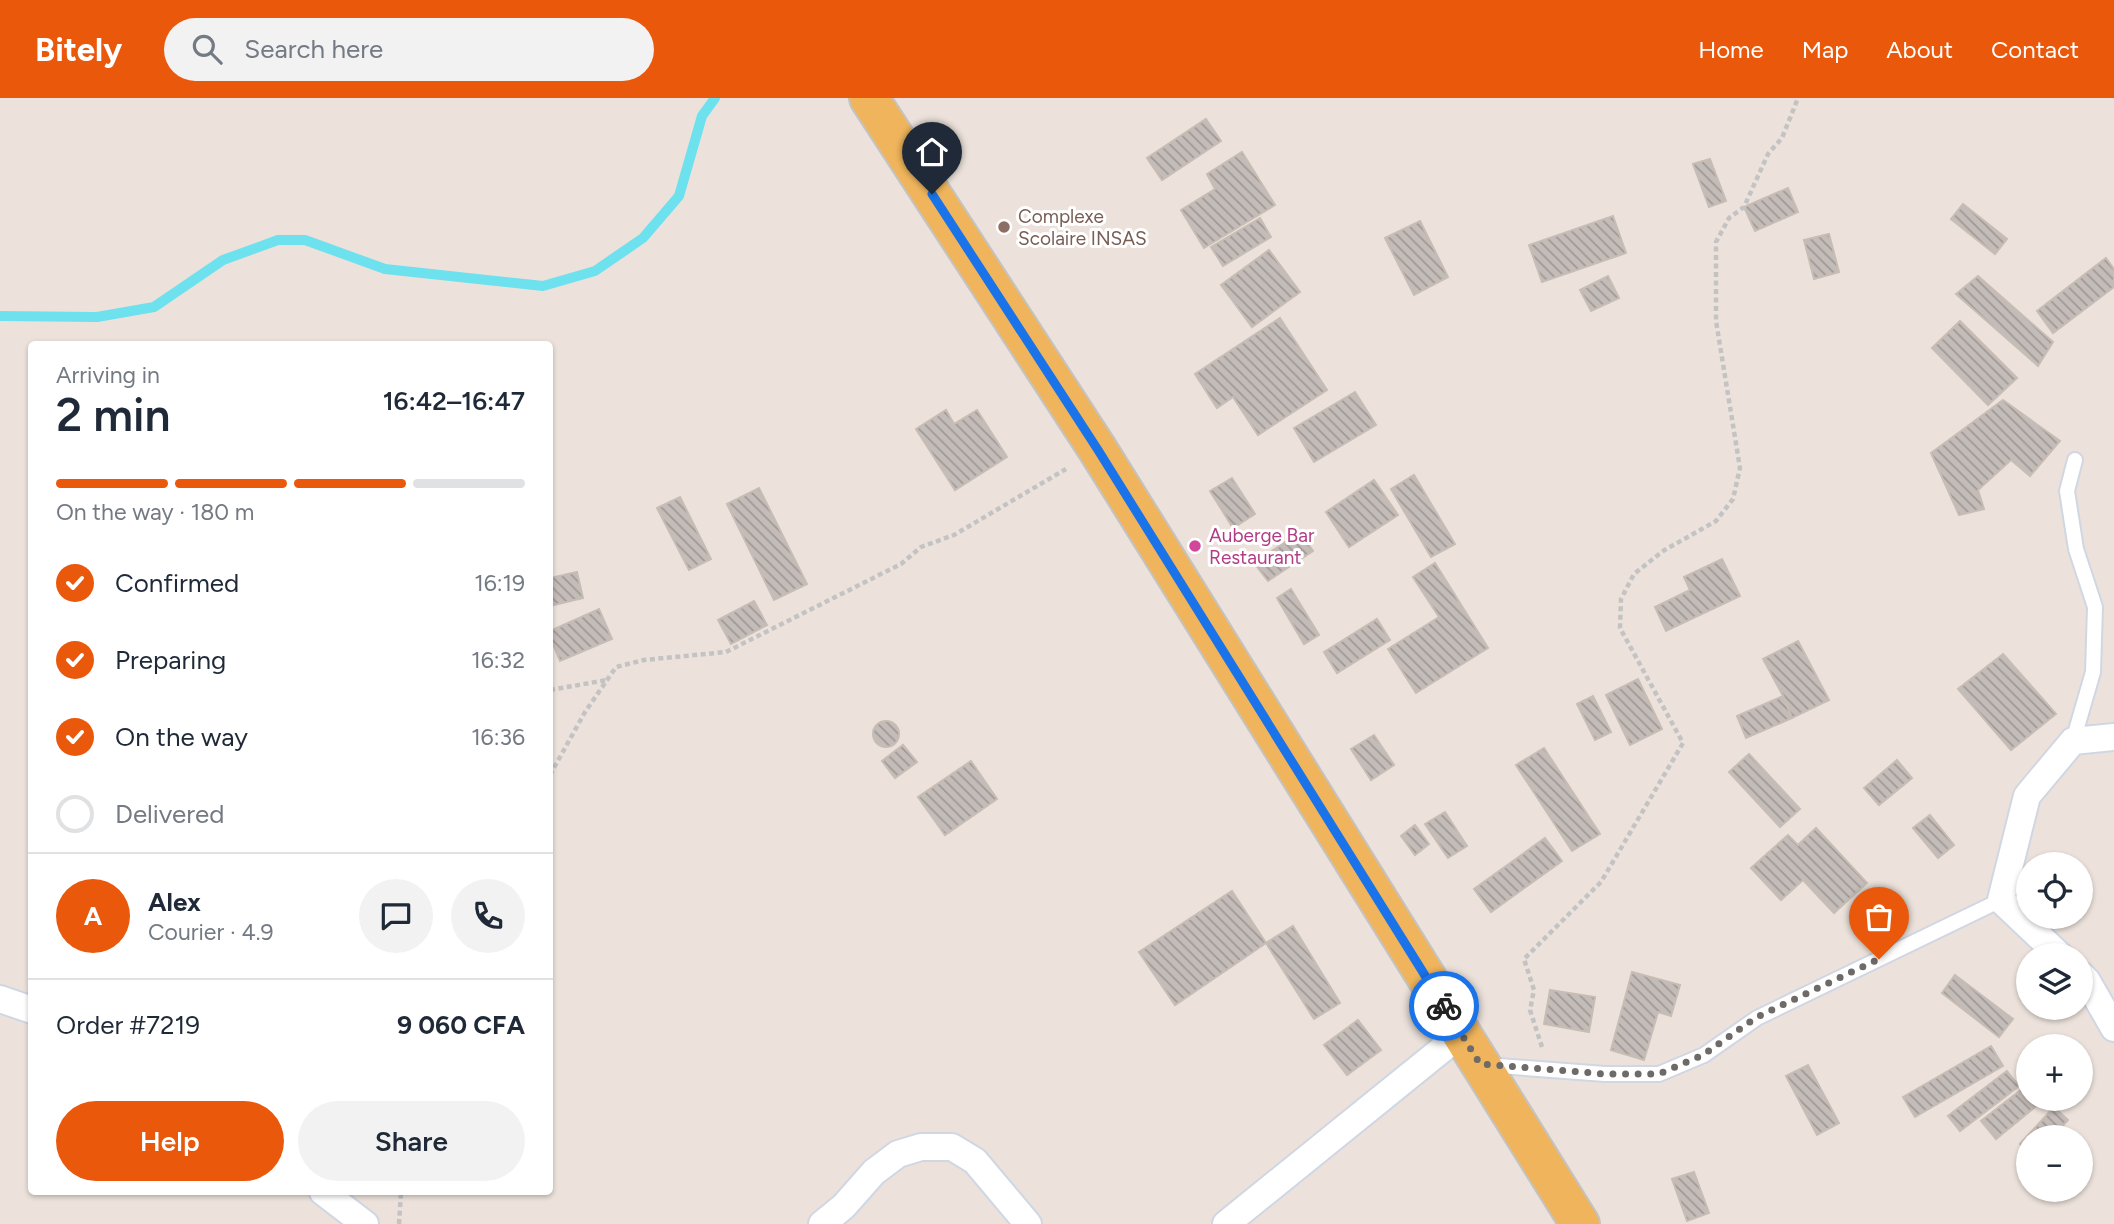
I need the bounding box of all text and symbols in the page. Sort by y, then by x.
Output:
search box [164,18,654,81]
text: Bitely [35,30,122,69]
icon: search [188,30,226,68]
text: Search here [244,33,383,65]
text: Home [1698,35,1764,64]
text: Map [1802,35,1848,64]
text: About [1886,35,1953,64]
text: Contact [1991,35,2079,64]
pin [902,122,962,194]
icon: home [913,133,951,171]
place label: Complexe Scolaire INSAS [1018,205,1147,250]
marker: Complexe Scolaire INSAS [996,219,1012,235]
text: Arriving in [56,361,160,389]
text: 16:42–16:47 [383,385,525,417]
text: 2 min [56,387,171,443]
text: On the way · 180 m [56,498,254,526]
place label: Auberge Bar Restaurant [1209,524,1315,569]
marker: Auberge Bar Restaurant [1187,538,1203,554]
icon: check [56,564,94,602]
text: Confirmed [115,567,239,599]
text: 16:19 [474,569,525,597]
icon: check [56,641,94,679]
text: Preparing [115,644,226,676]
text: 16:32 [471,646,525,674]
icon: check [56,718,94,756]
text: On the way [115,721,248,753]
text: 16:36 [471,723,525,751]
text: Delivered [115,798,224,830]
map controls [2016,852,2093,1202]
button: locate [2016,852,2093,929]
button: chat [359,879,433,953]
button: phone [451,879,525,953]
text: Alex [148,886,201,918]
pin [1849,887,1909,959]
icon: bag [1860,898,1898,936]
text: A [84,900,102,932]
text: Courier · 4.9 [148,918,274,946]
button: layers [2016,943,2093,1020]
courier [1409,971,1479,1041]
icon: bike [1425,987,1463,1025]
text: Order #7219 [56,1009,200,1041]
text: 9 060 CFA [397,1009,525,1041]
button: + [2016,1034,2093,1111]
button: Help [56,1101,284,1181]
button: Share [298,1101,525,1181]
button: − [2016,1125,2093,1202]

